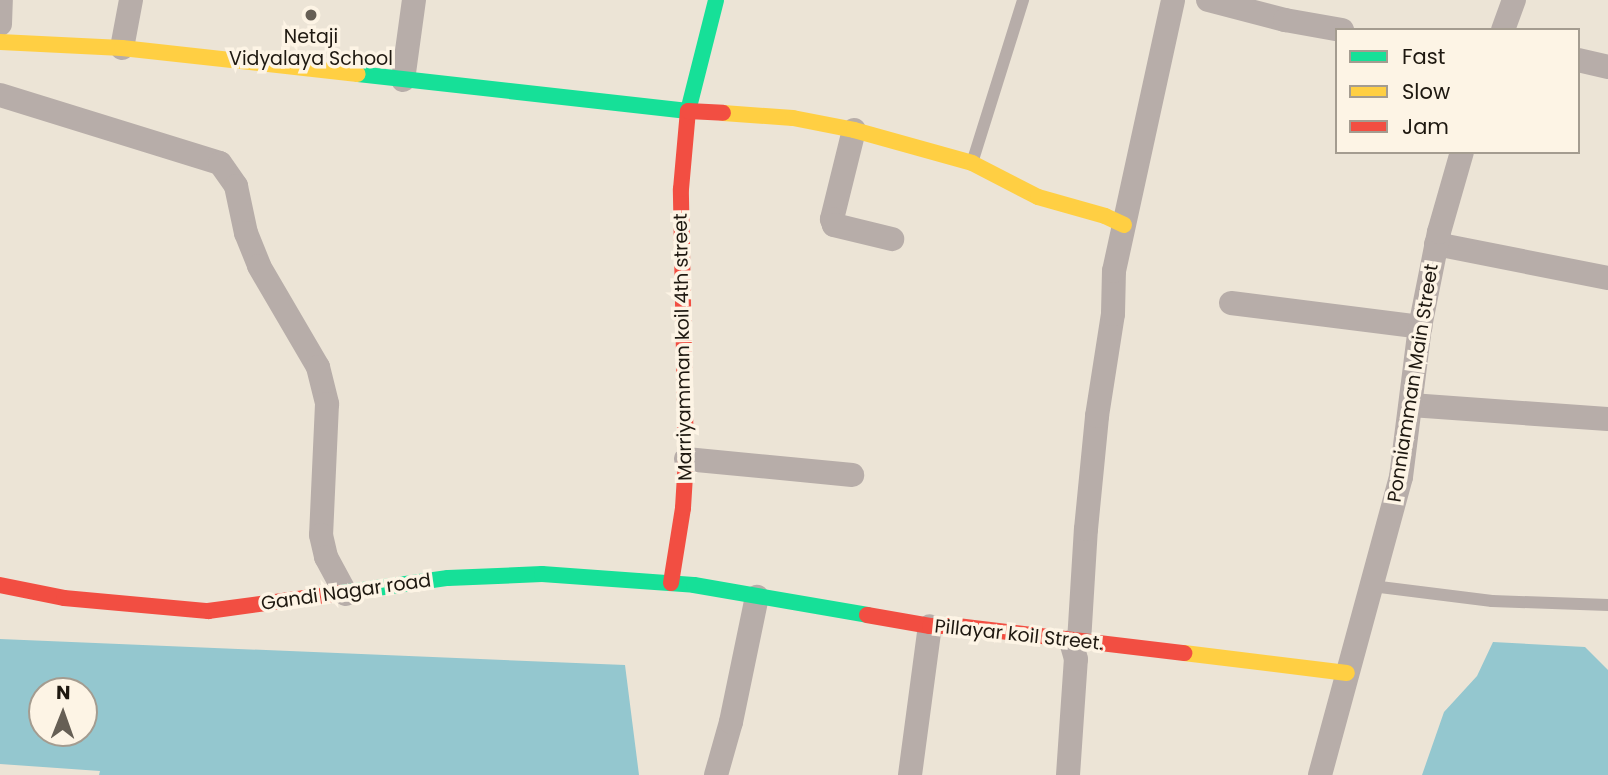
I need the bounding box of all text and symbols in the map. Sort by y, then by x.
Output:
marker: Netaji Vidyalaya School [303,7,319,23]
place label: Netaji Vidyalaya School [229,26,393,70]
legend [1335,28,1580,154]
text: Fast [1402,42,1445,71]
text: Slow [1402,77,1450,106]
text: Jam [1402,112,1449,141]
street label: Marriyamman koil 4th street [669,213,697,481]
street label: Ponniamman Main Street [1383,262,1443,504]
street label: Gandi Nagar road [260,569,432,615]
street label: Pillayar koil Street. [933,615,1105,655]
north arrow [28,677,98,747]
text: N [56,679,71,706]

